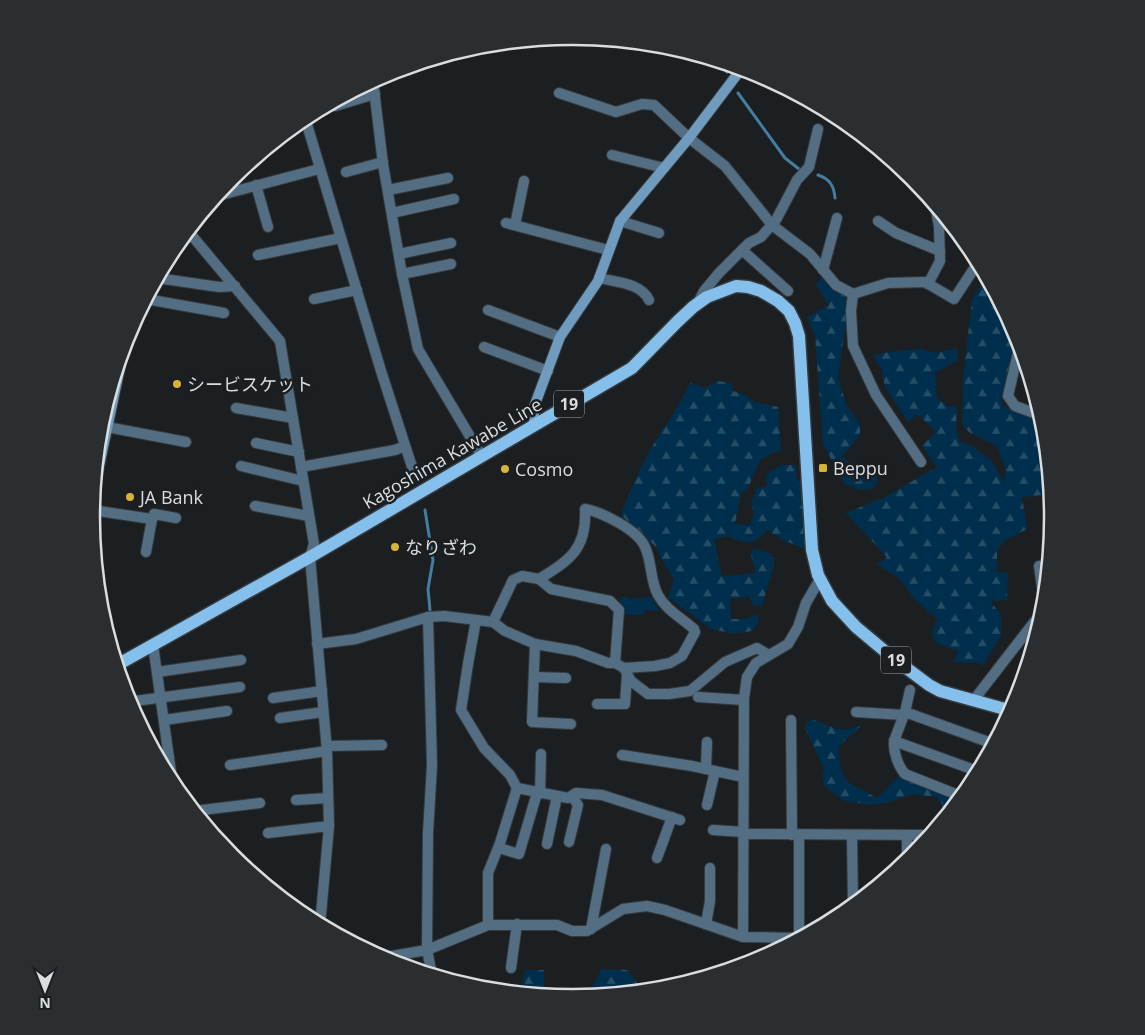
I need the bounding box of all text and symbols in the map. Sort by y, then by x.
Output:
place label: シービスケット [187,372,313,396]
marker: シービスケット [171,378,183,390]
road number: 19 [554,390,584,418]
street label: Kagoshima Kawabe Line [358,392,546,514]
place label: Beppu [833,456,888,480]
place label: Cosmo [515,457,573,481]
marker: Beppu [817,462,829,474]
marker: Cosmo [499,463,511,475]
place label: JA Bank [138,485,204,509]
marker: JA Bank [124,491,136,503]
place label: なりざわ [405,535,477,559]
marker: なりざわ [389,541,401,553]
road number: 19 [881,646,911,674]
north arrow [20,965,70,1015]
text: N [39,994,51,1013]

